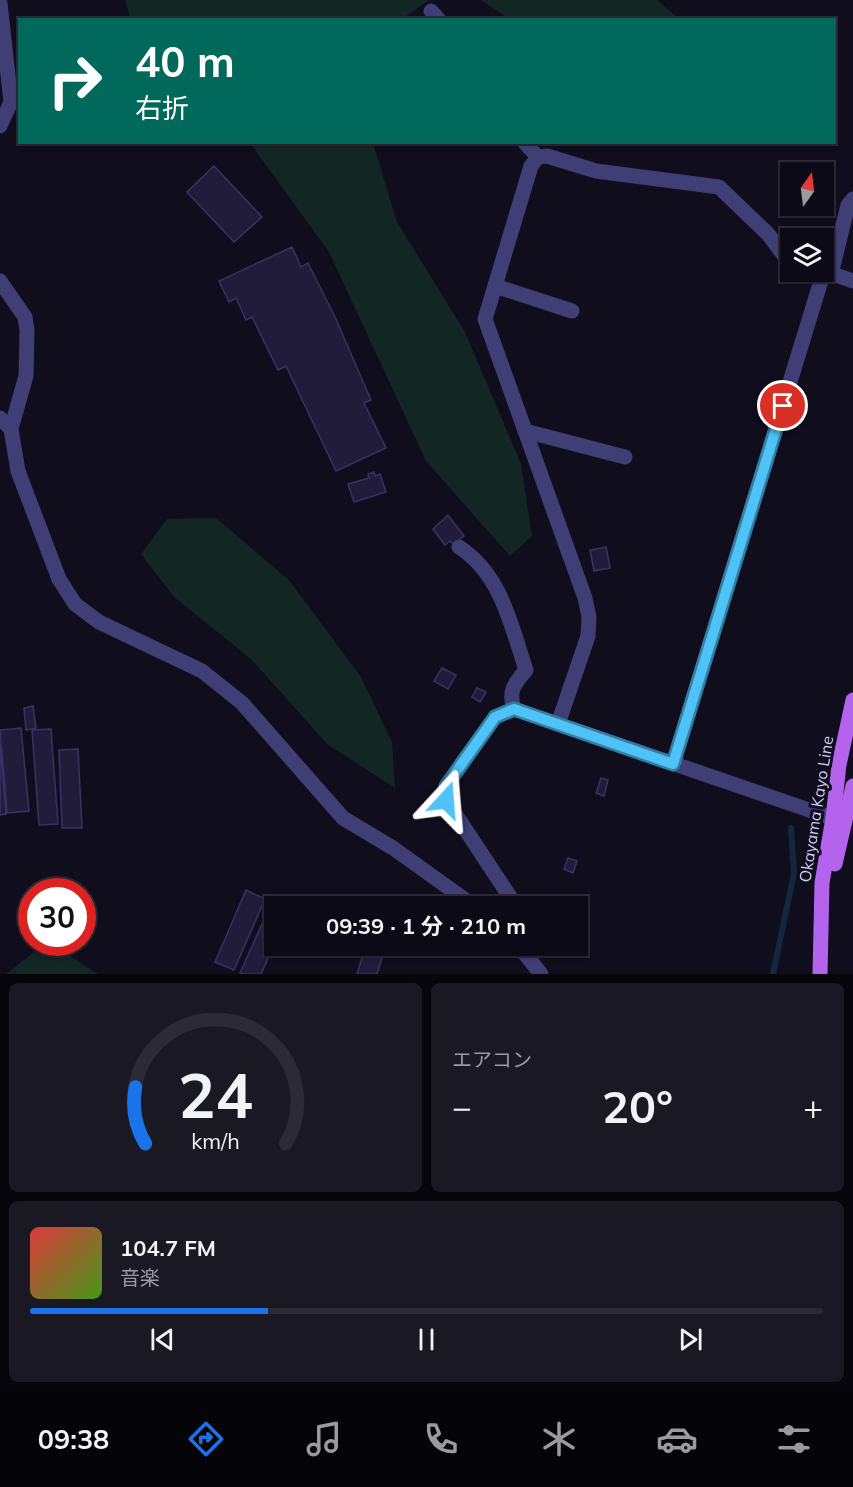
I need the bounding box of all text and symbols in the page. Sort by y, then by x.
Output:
text: 40 m [135,35,235,88]
icon: right [36,42,114,120]
text: 右折 [135,91,189,125]
north arrow [780,162,834,216]
map controls [780,162,834,282]
button: layers [780,228,834,282]
pin [757,380,808,431]
icon: arrive [766,389,799,422]
street label: Okayama Kayo Line [795,734,837,884]
position arrow [414,768,478,832]
speed limit sign: 30 [18,878,96,956]
text: 09:39 · 1 分 · 210 m [326,912,526,940]
text: エアコン [452,1047,532,1072]
text: 24 [178,1055,253,1134]
text: 20° [602,1078,673,1134]
text: − [452,1086,472,1127]
text: + [803,1086,823,1127]
text: km/h [191,1128,240,1155]
text: 104.7 FM [120,1234,216,1262]
text: 音楽 [120,1265,160,1290]
icon: previous [146,1323,179,1356]
icon: pause [410,1323,443,1356]
icon: next [674,1323,707,1356]
icon: directions [185,1418,227,1460]
icon: music [303,1418,345,1460]
icon: phone [420,1418,462,1460]
icon: climate [538,1418,580,1460]
icon: car [656,1418,698,1460]
icon: filters [773,1418,815,1460]
text: 09:38 [38,1422,109,1456]

